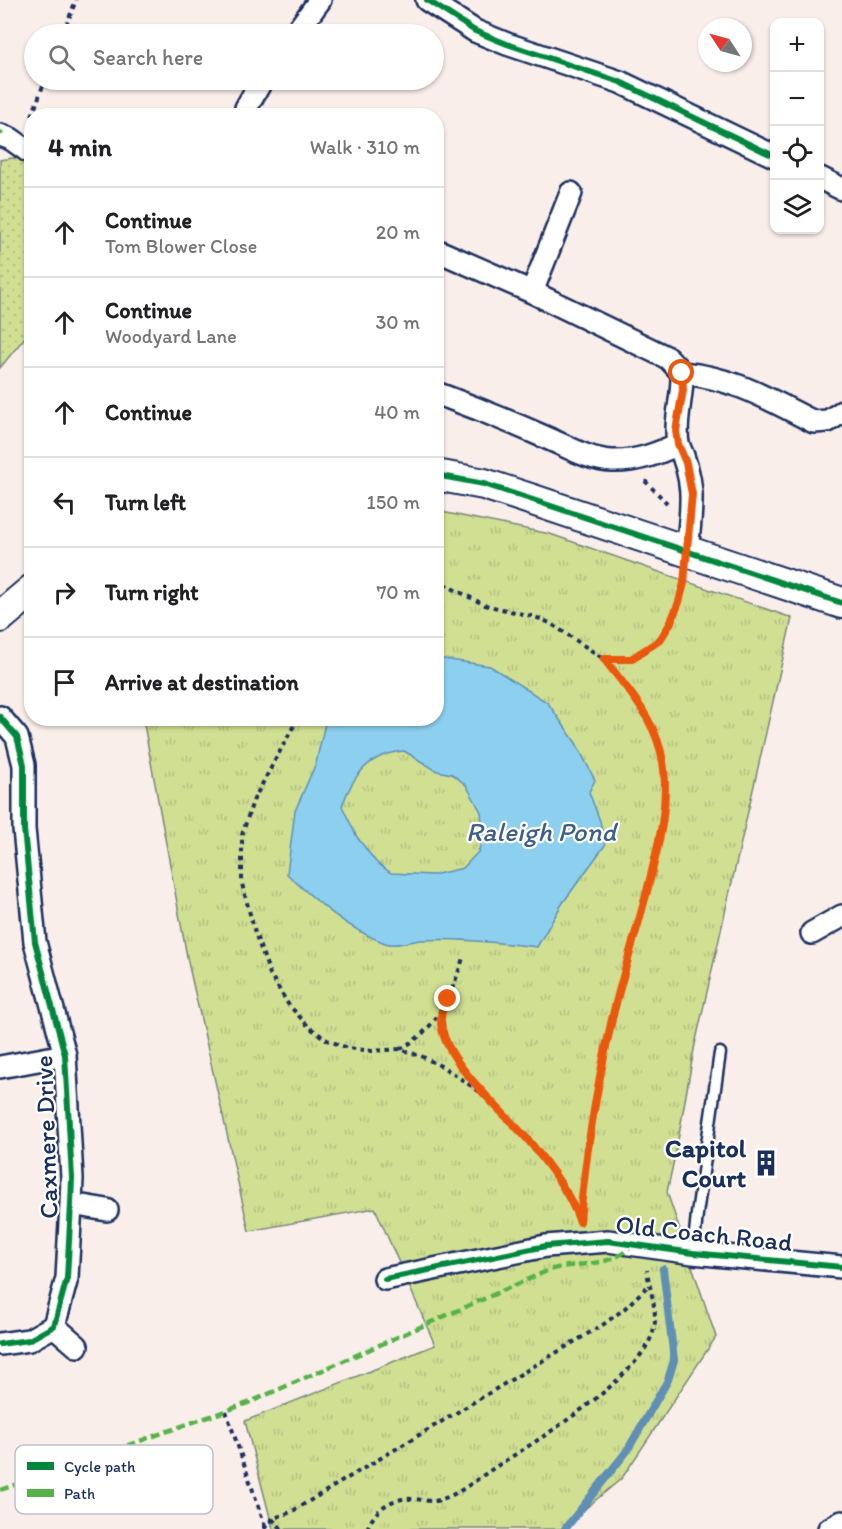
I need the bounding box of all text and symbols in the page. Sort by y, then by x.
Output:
north arrow [698,18,752,72]
map controls [770,18,824,234]
button: + [770,18,824,72]
search box [24,24,444,90]
icon: search [45,41,78,74]
text: Search here [93,44,203,71]
button: − [770,72,824,126]
button: locate [770,126,824,180]
text: 4 min [48,131,112,163]
text: Walk · 310 m [310,135,420,159]
button: layers [770,180,824,234]
text: Continue [105,207,192,234]
icon: ahead [48,216,81,249]
text: 20 m [376,220,420,244]
text: Tom Blower Close [105,234,257,258]
text: Continue [105,297,192,324]
icon: ahead [48,306,81,339]
text: 30 m [375,310,420,334]
text: Woodyard Lane [105,324,237,348]
route start [668,359,694,385]
icon: ahead [48,396,81,429]
text: Continue [105,399,192,426]
text: 40 m [374,400,420,424]
icon: left [48,486,81,519]
text: Turn left [105,489,186,516]
text: 150 m [367,490,420,514]
icon: right [48,576,81,609]
text: Turn right [105,579,199,606]
text: 70 m [376,580,420,604]
icon: arrive [48,666,81,699]
text: Arrive at destination [105,669,299,696]
water label: Raleigh Pond [466,815,619,848]
route end [434,985,460,1011]
street label: Caxmere Drive [27,1055,65,1219]
place label: Capitol Court [665,1132,747,1194]
building icon: Capitol Court [751,1148,781,1178]
street label: Old Coach Road [614,1208,794,1258]
legend [15,1445,213,1514]
text: Cycle path [64,1457,136,1476]
text: Path [64,1484,95,1503]

